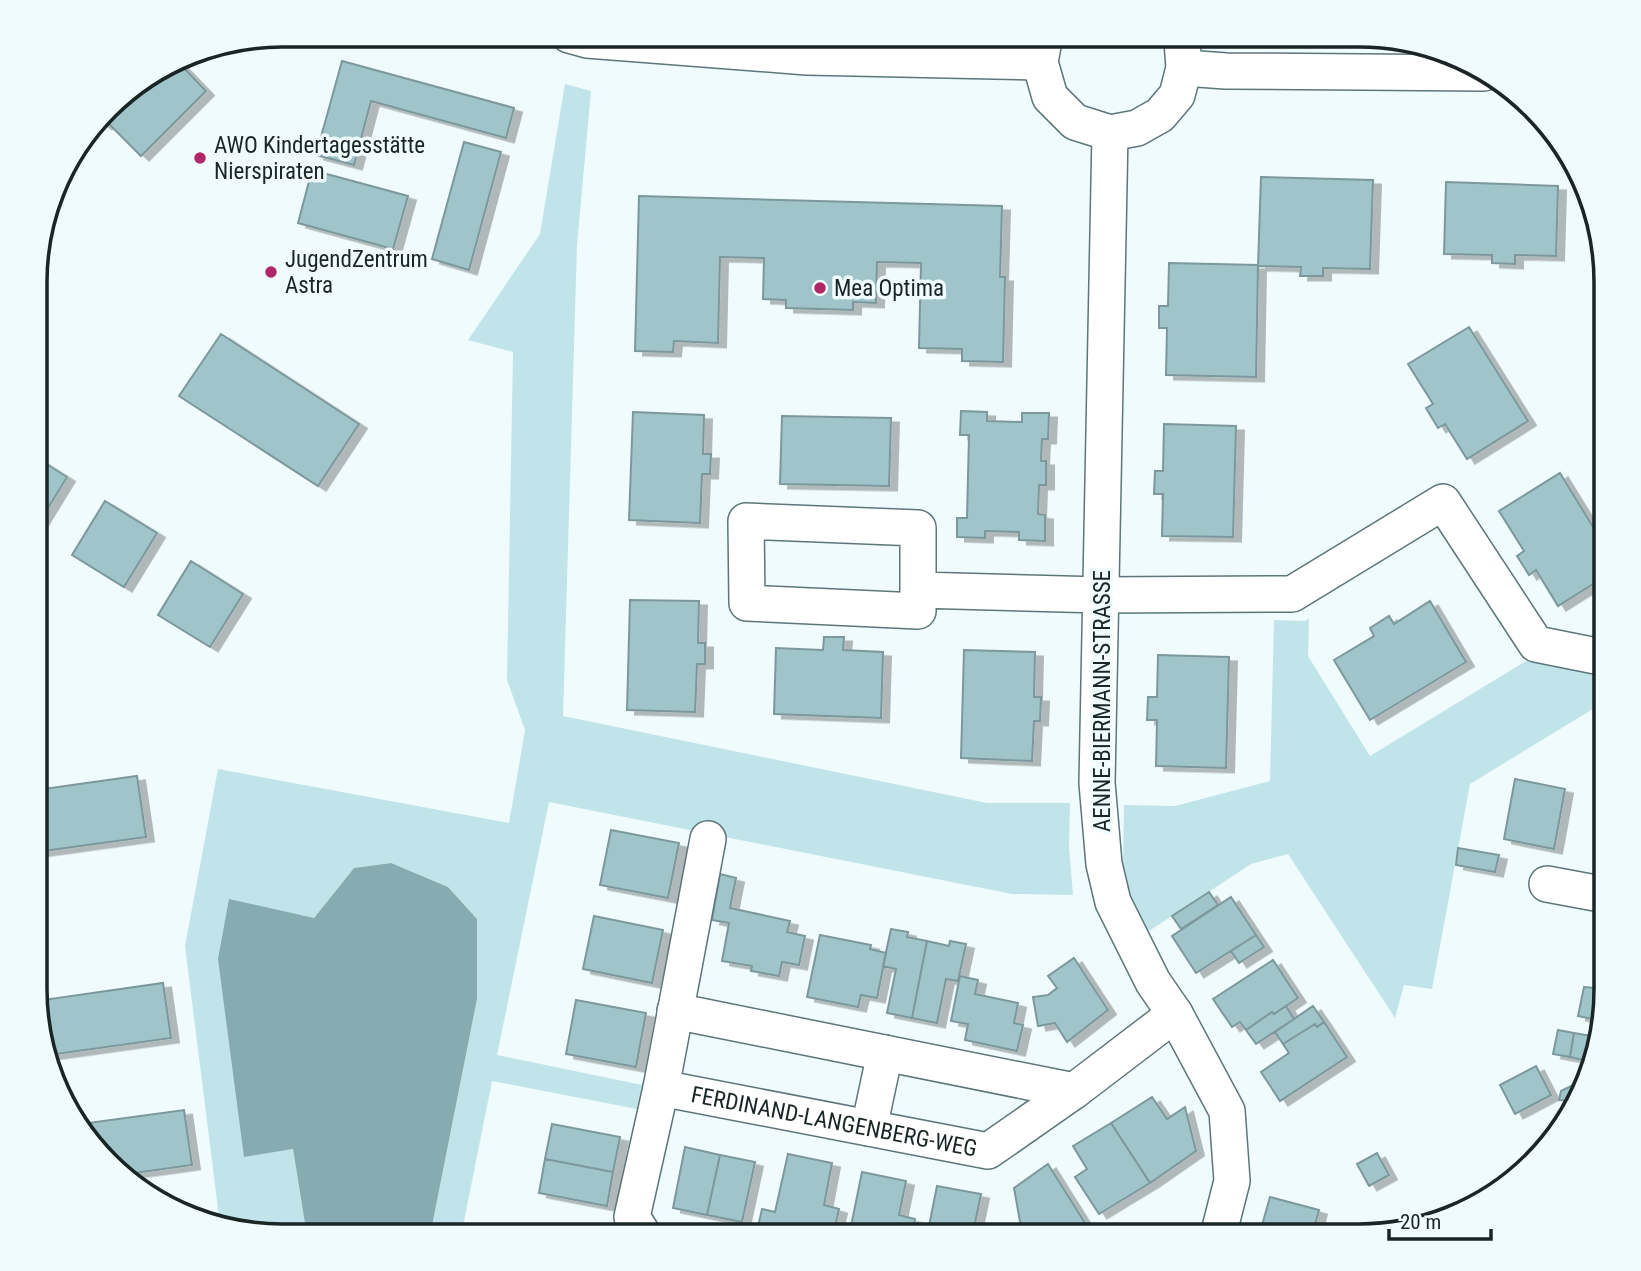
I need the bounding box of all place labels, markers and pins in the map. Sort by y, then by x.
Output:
place label: AWO Kindertagesstätte Nierspiraten [214,132,425,185]
marker: AWO Kindertagesstätte Nierspiraten [192,150,208,166]
place label: JugendZentrum Astra [285,246,428,299]
marker: JugendZentrum Astra [263,264,279,280]
place label: Mea Optima [834,275,944,302]
marker: Mea Optima [812,280,828,296]

